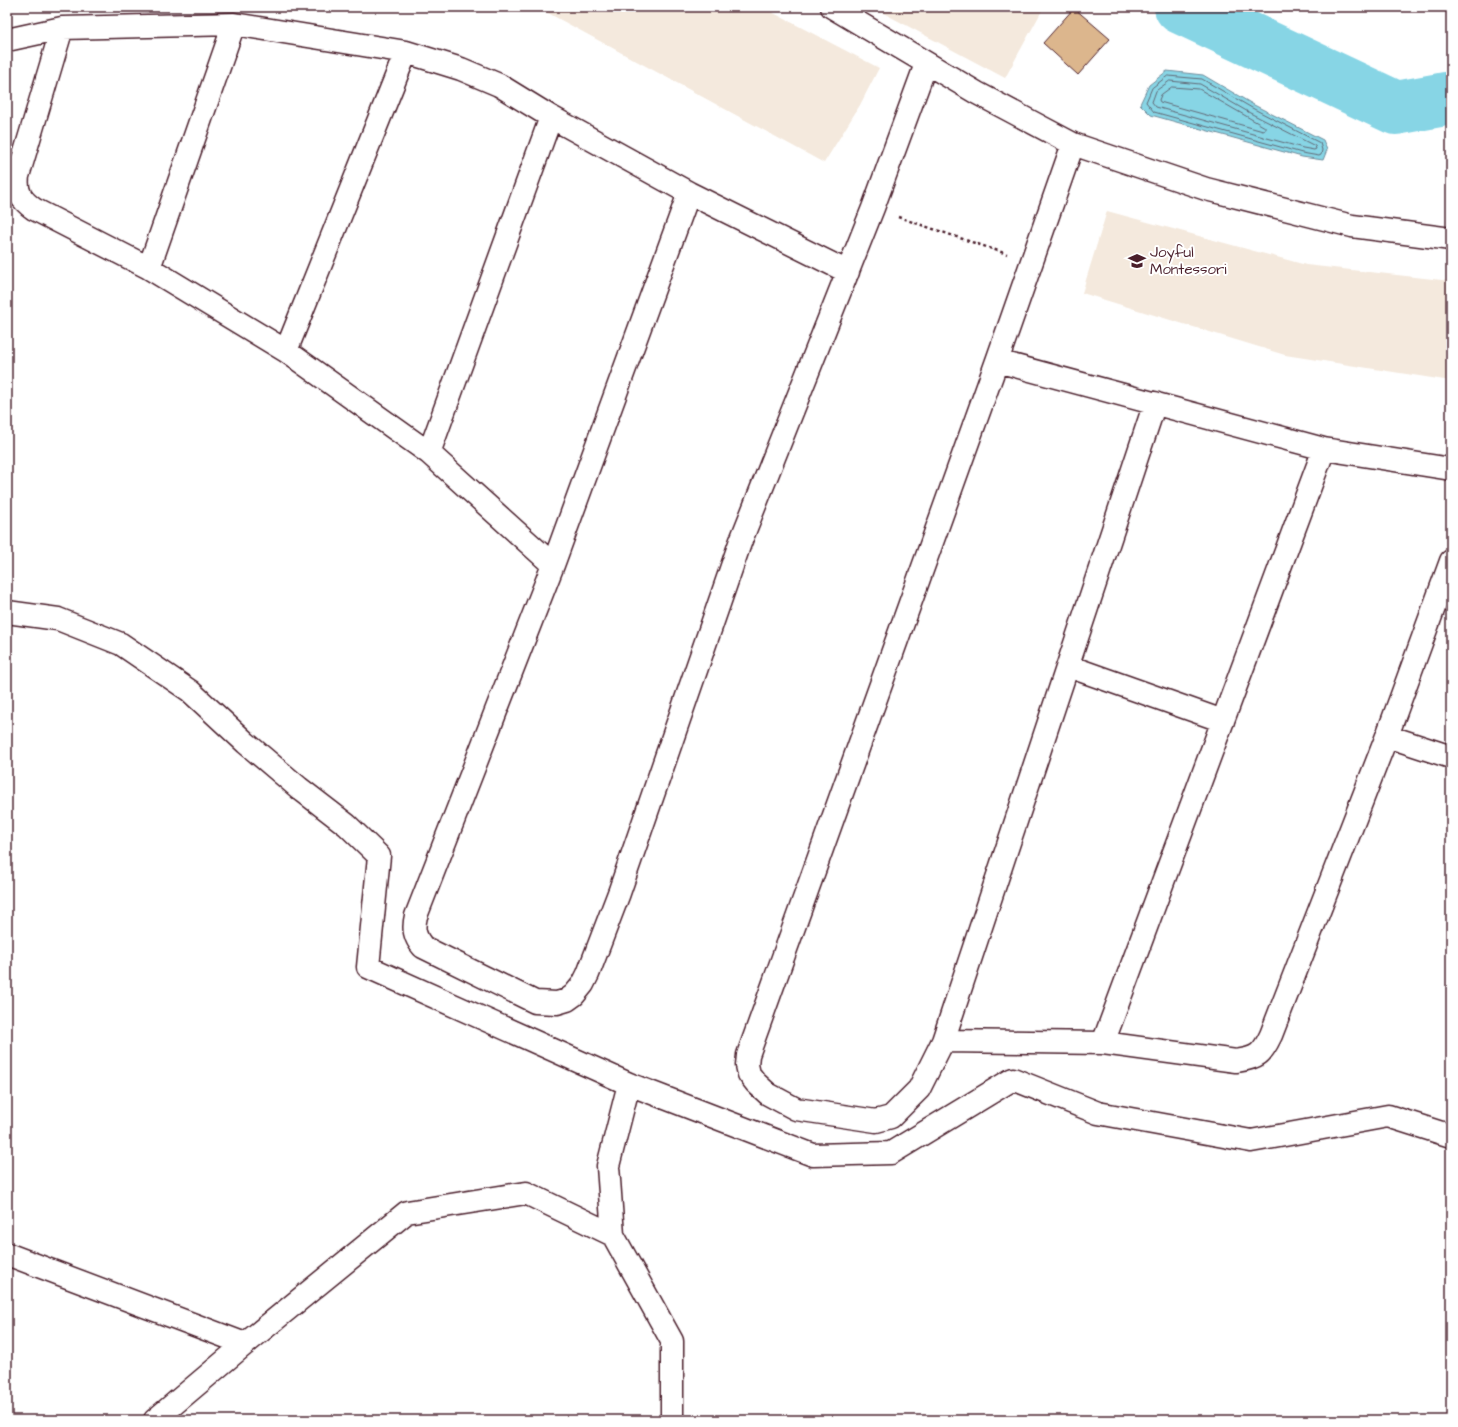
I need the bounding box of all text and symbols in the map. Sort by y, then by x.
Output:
place label: Joyful Montessori [1150,242,1227,280]
school or university icon: Joyful Montessori [1127,251,1147,271]

